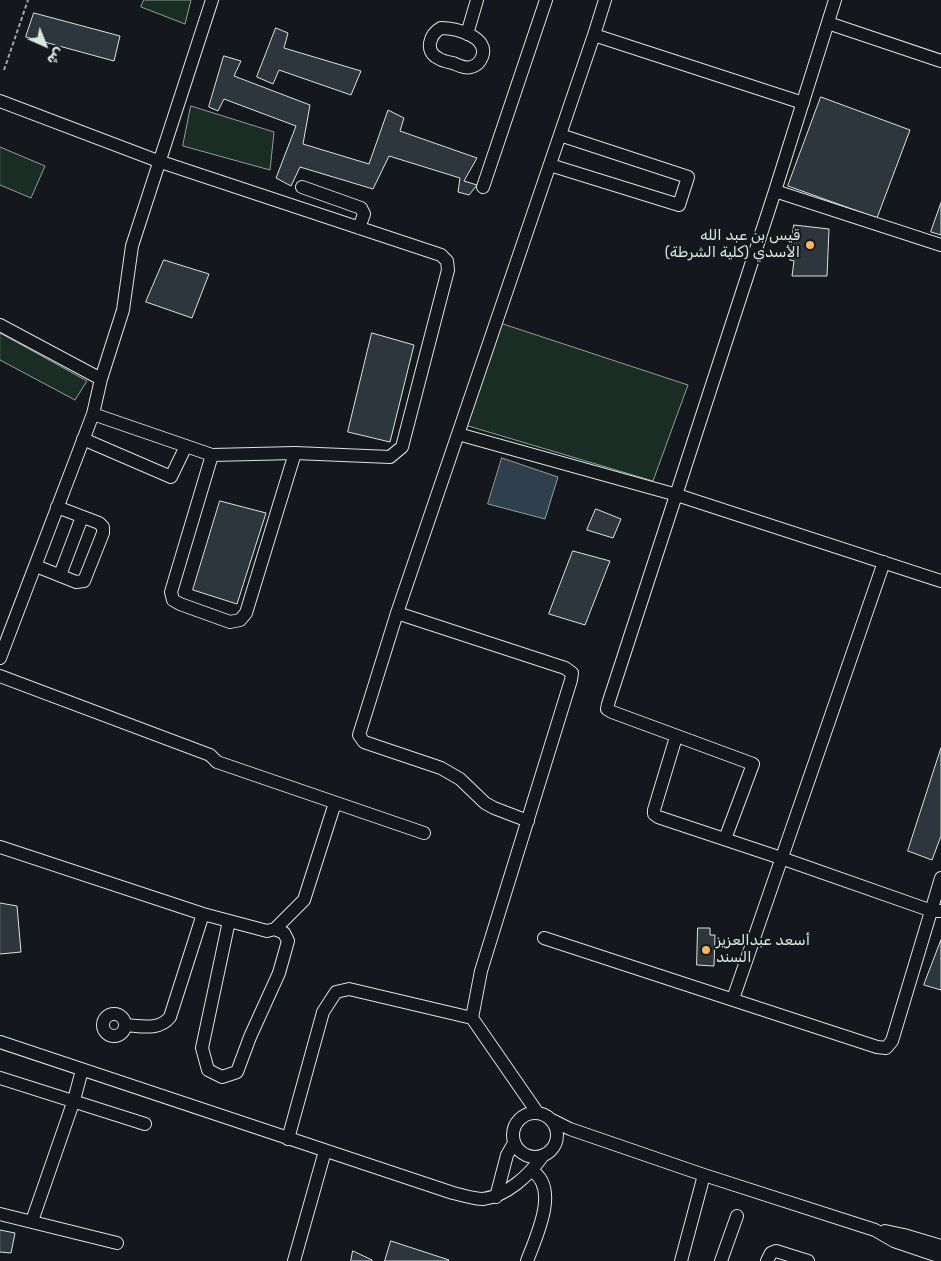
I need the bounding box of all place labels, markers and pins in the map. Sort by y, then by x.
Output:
place label: قيس بن عبد الله الأسدي (كلية الشرطة) [665,227,800,262]
marker: قيس بن عبد الله الأسدي (كلية الشرطة) [804,239,816,251]
place label: أسعد عبدالعزيز السند [716,932,810,967]
marker: أسعد عبدالعزيز السند [700,944,712,956]

